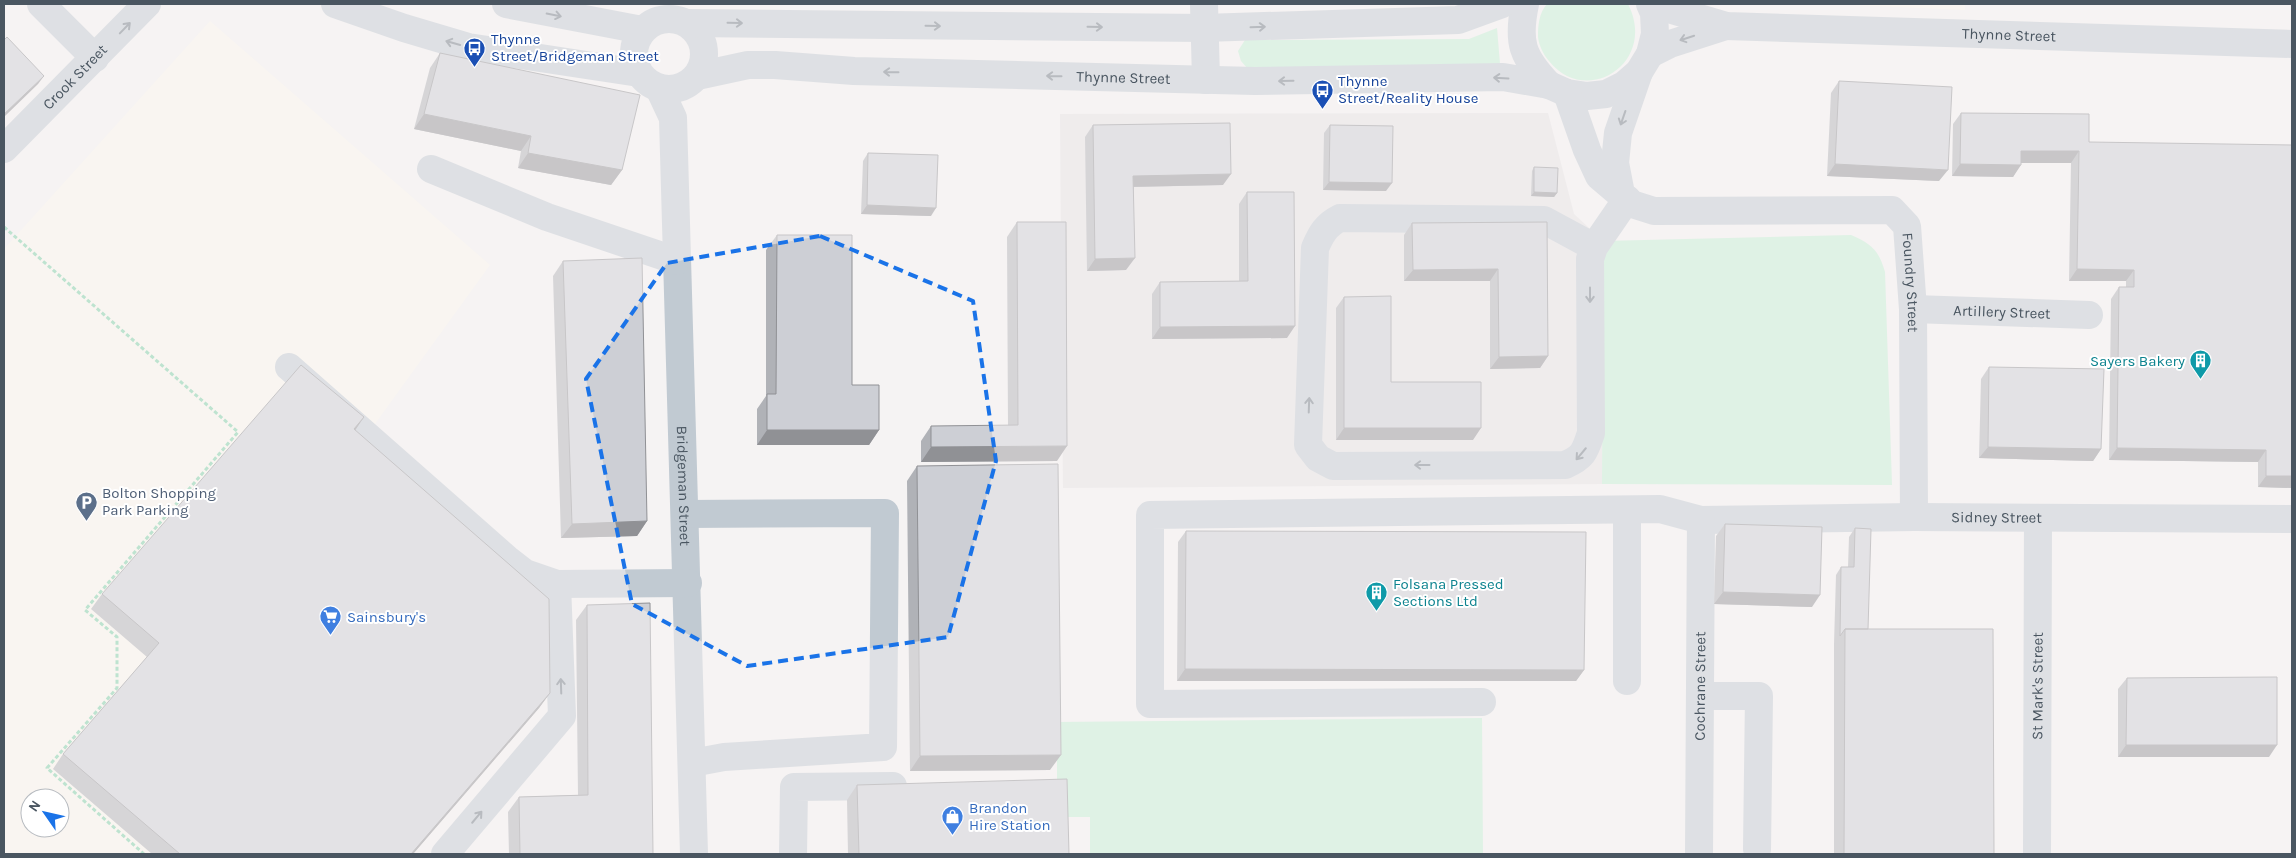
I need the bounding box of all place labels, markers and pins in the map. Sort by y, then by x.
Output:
place label: Thynne Street/Bridgeman Street [491,30,659,65]
bus stop icon: Thynne Street/Bridgeman Street [463,36,487,67]
place label: Thynne Street/Reality House [1338,72,1479,107]
bus stop icon: Thynne Street/Reality House [1310,78,1334,109]
building icon: Sayers Bakery [2189,349,2213,380]
place label: Sayers Bakery [2090,352,2185,370]
place label: Bolton Shopping Park Parking [102,484,217,519]
parking icon: Bolton Shopping Park Parking [74,490,98,521]
place label: Folsana Pressed Sections Ltd [1393,575,1504,610]
building icon: Folsana Pressed Sections Ltd [1365,581,1389,612]
supermarket icon: Sainsbury's [319,605,343,636]
place label: Sainsbury's [347,608,426,626]
place label: Brandon Hire Station [969,799,1051,834]
shop icon: Brandon Hire Station [941,805,965,836]

